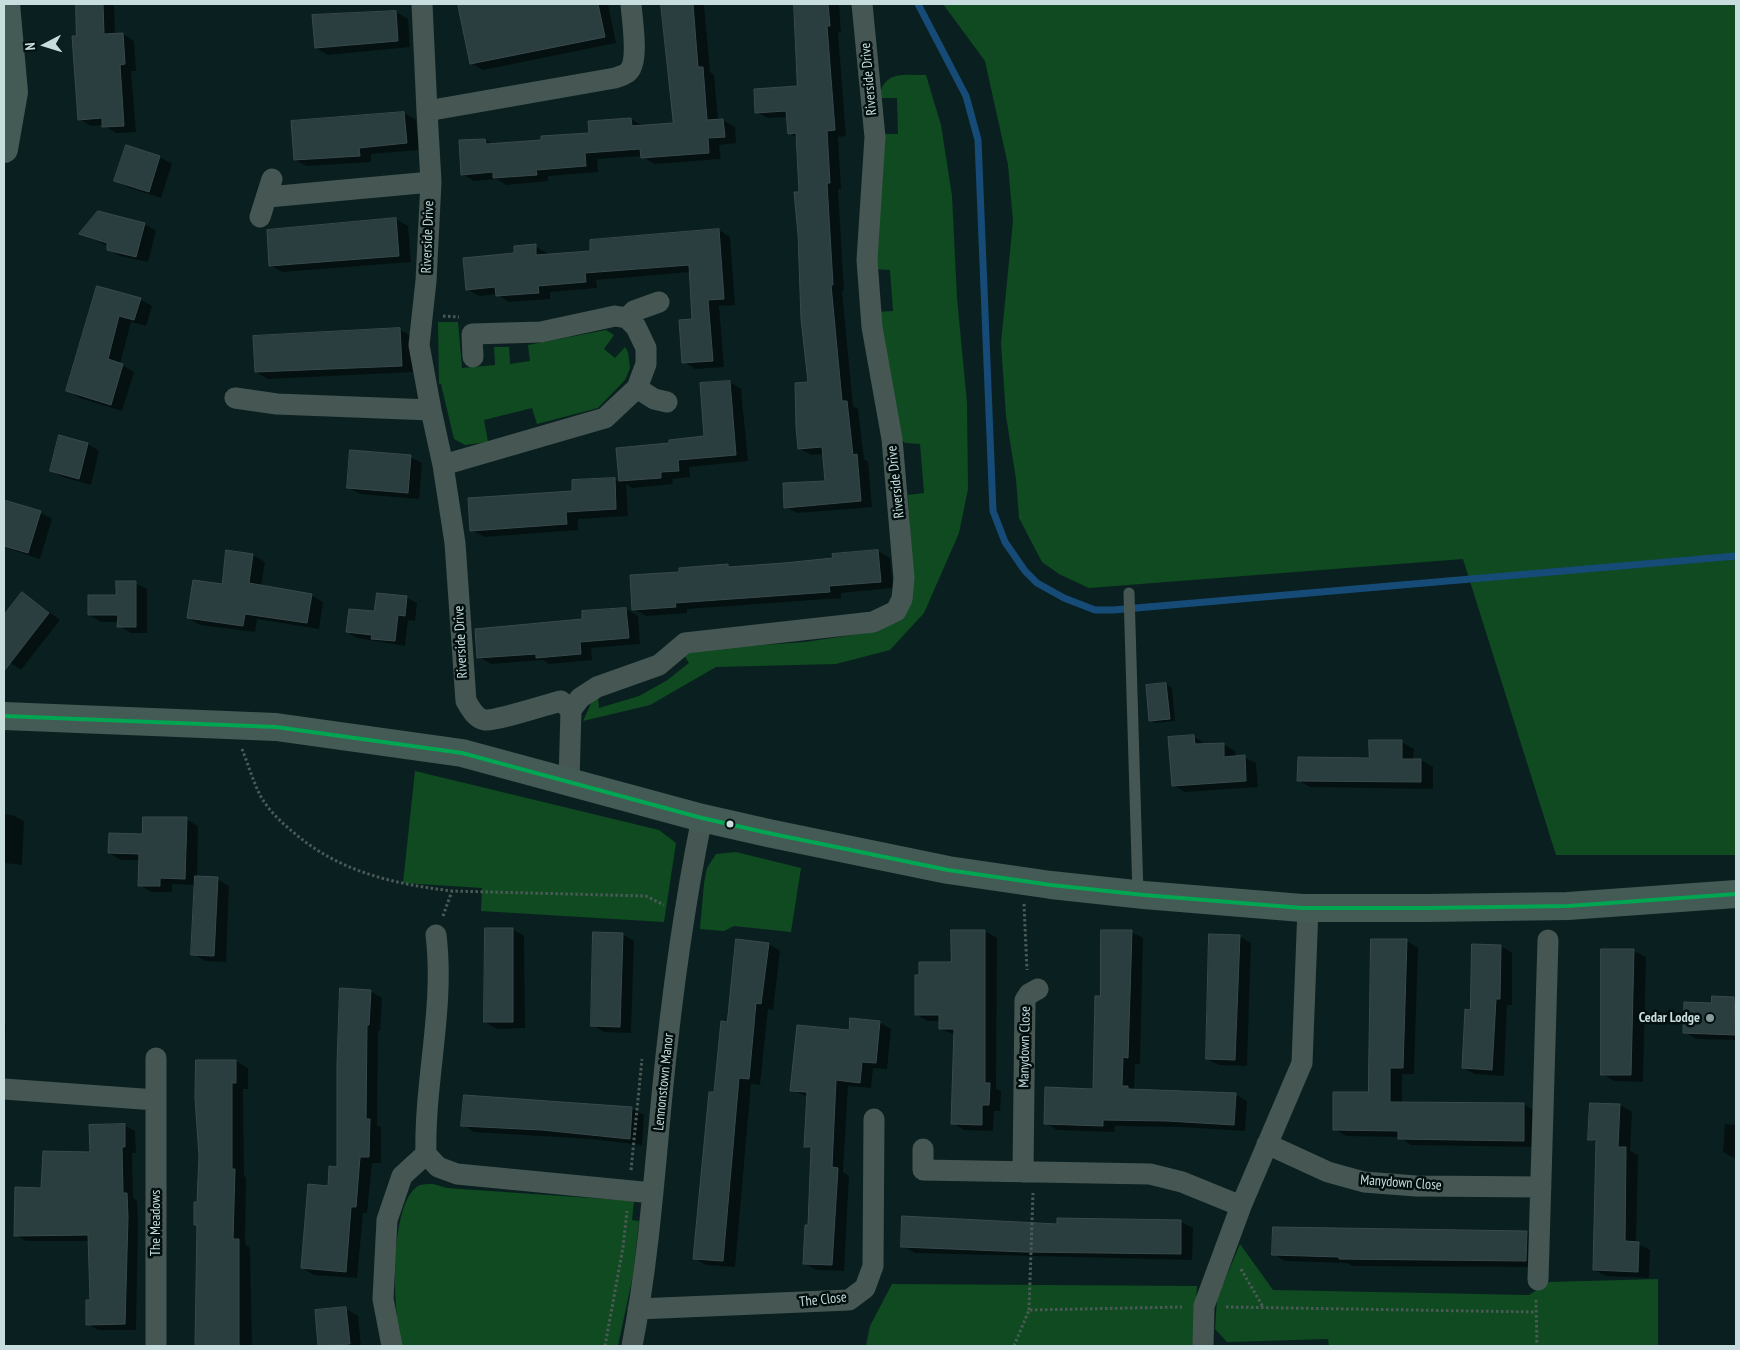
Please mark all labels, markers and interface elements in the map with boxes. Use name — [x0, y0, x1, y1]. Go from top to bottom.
north arrow — [20, 20, 70, 70]
text: N — [21, 42, 39, 51]
street label: Riverside Drive — [857, 42, 881, 116]
street label: Riverside Drive — [418, 200, 438, 274]
street label: Riverside Drive — [884, 445, 908, 519]
street label: Riverside Drive — [451, 605, 471, 679]
unlabelled marker — [725, 819, 735, 829]
street label: Manydown Close — [1016, 1006, 1034, 1088]
place label: Cedar Lodge — [1639, 1010, 1700, 1026]
marker: Cedar Lodge — [1704, 1012, 1716, 1024]
street label: Lennonstown Manor — [651, 1033, 677, 1131]
street label: Manydown Close — [1360, 1172, 1442, 1194]
street label: The Meadows — [148, 1190, 164, 1256]
street label: The Close — [799, 1289, 847, 1311]

